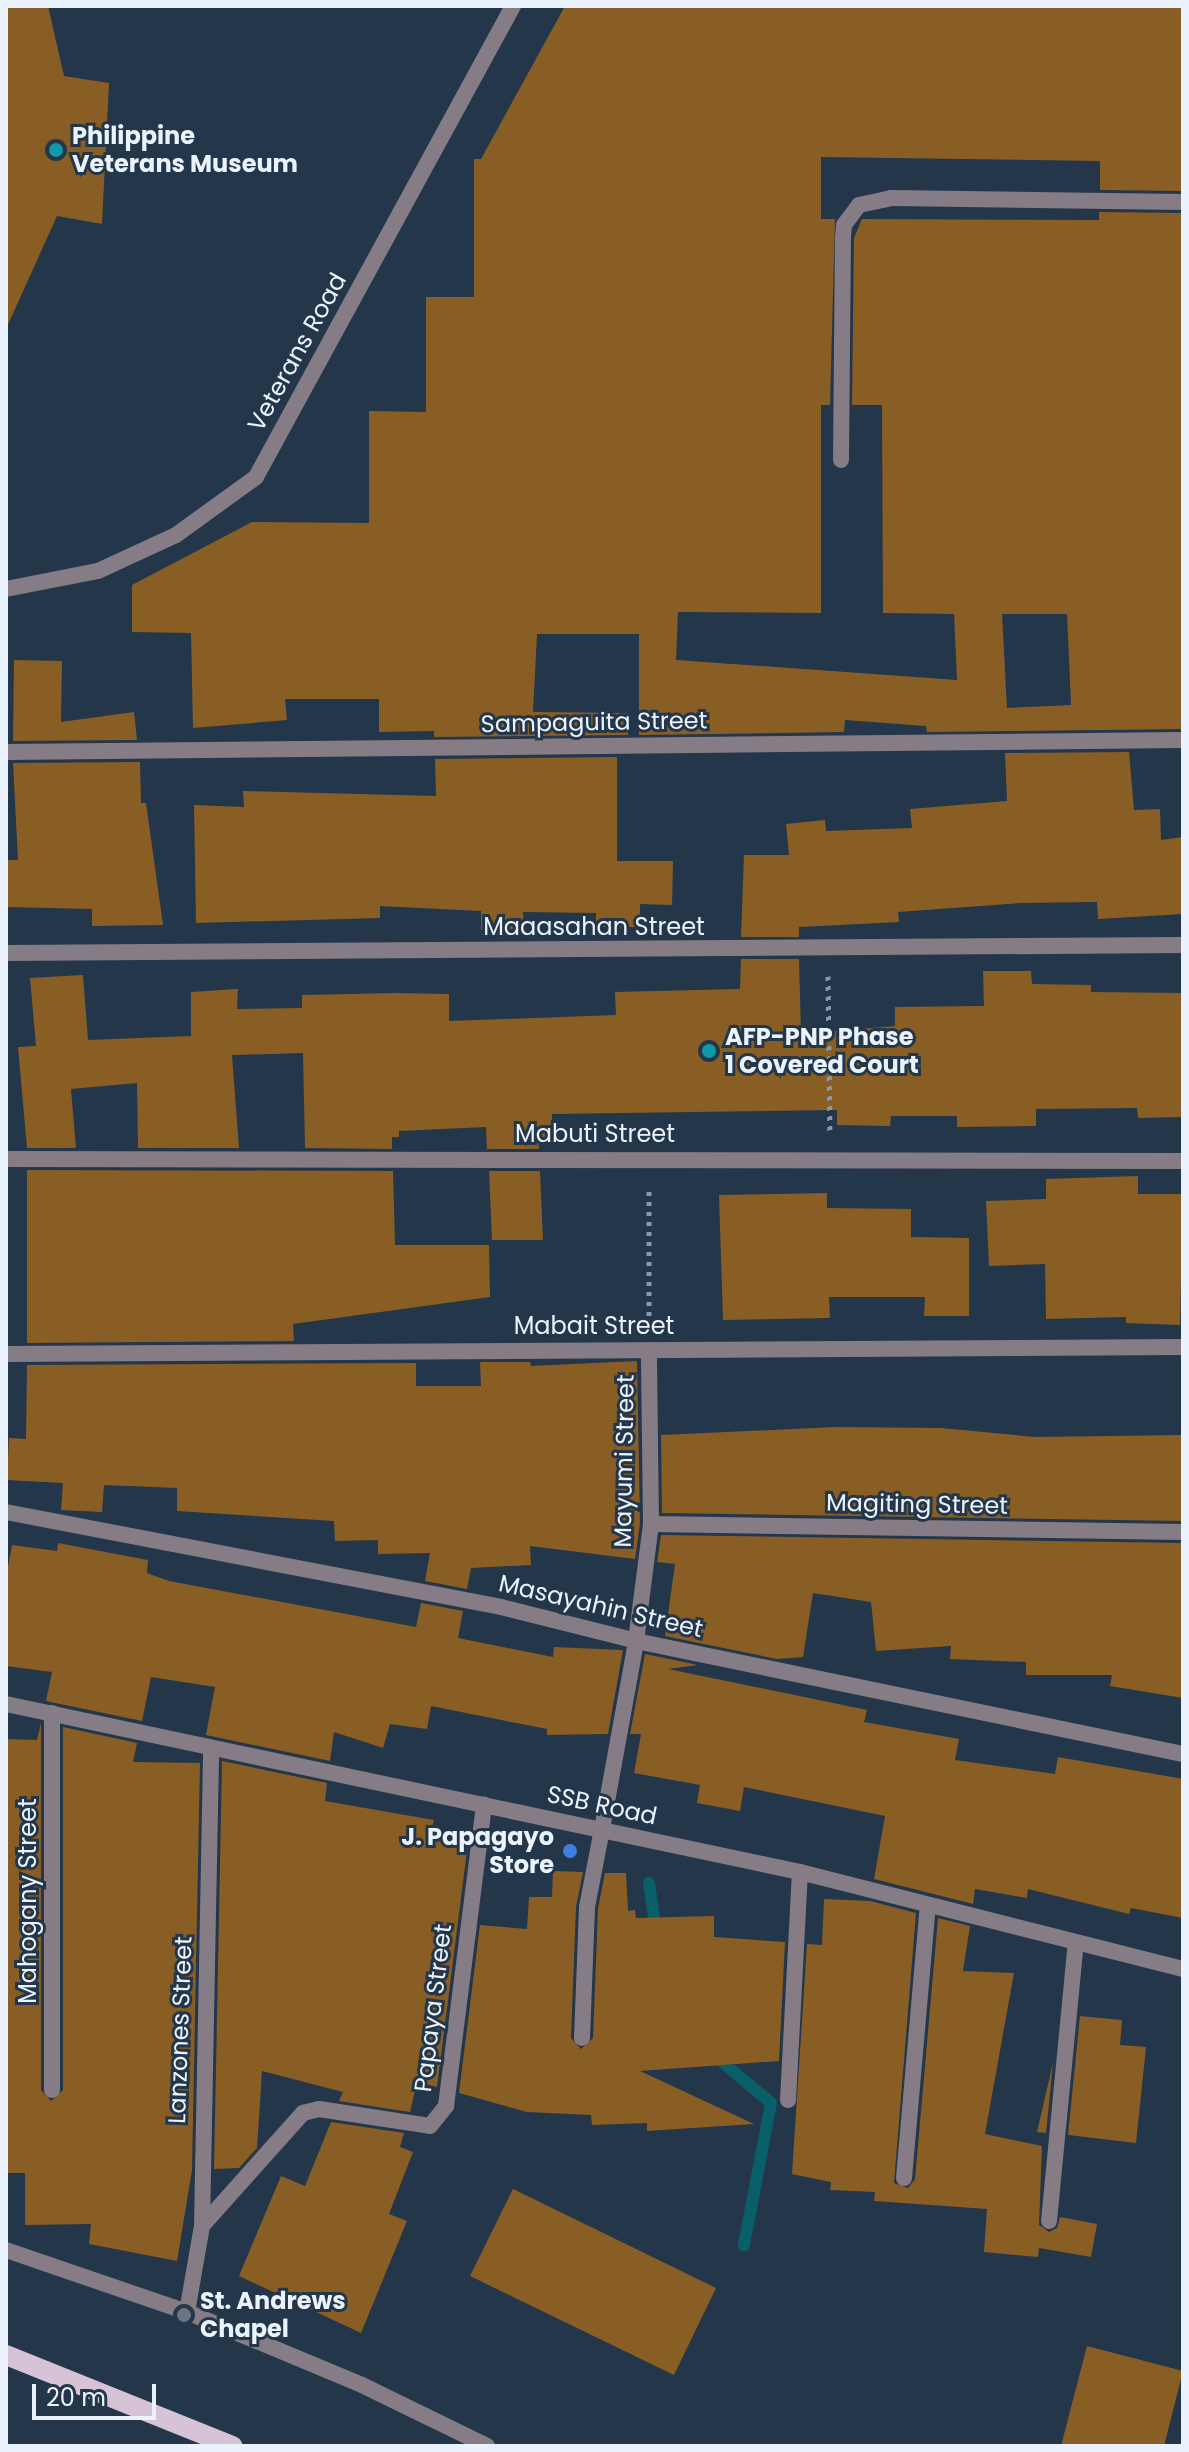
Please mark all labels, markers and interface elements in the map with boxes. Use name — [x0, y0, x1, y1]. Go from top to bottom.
place label: Philippine Veterans Museum — [72, 122, 298, 178]
marker: Philippine Veterans Museum — [47, 141, 65, 159]
street label: Veterans Road — [242, 268, 352, 436]
street label: Sampaguita Street — [480, 706, 708, 738]
street label: Maaasahan Street — [483, 913, 705, 941]
place label: AFP-PNP Phase 1 Covered Court — [725, 1023, 919, 1079]
marker: AFP-PNP Phase 1 Covered Court — [700, 1042, 718, 1060]
street label: Mabuti Street — [515, 1120, 675, 1148]
street label: Mabait Street — [514, 1312, 674, 1340]
street label: Mayumi Street — [608, 1374, 640, 1548]
street label: Magiting Street — [826, 1488, 1008, 1520]
street label: Masayahin Street — [496, 1568, 706, 1644]
street label: SSB Road — [544, 1779, 660, 1831]
street label: Mahogany Street — [14, 1798, 42, 2004]
place label: J. Papagayo Store — [401, 1823, 554, 1879]
marker: J. Papagayo Store — [561, 1842, 579, 1860]
street label: Papaya Street — [408, 1922, 458, 2094]
street label: Lanzones Street — [162, 1936, 198, 2124]
place label: St. Andrews Chapel — [200, 2287, 346, 2343]
marker: St. Andrews Chapel — [175, 2306, 193, 2324]
scale bar — [36, 2368, 160, 2418]
text: 20 m — [46, 2381, 106, 2414]

